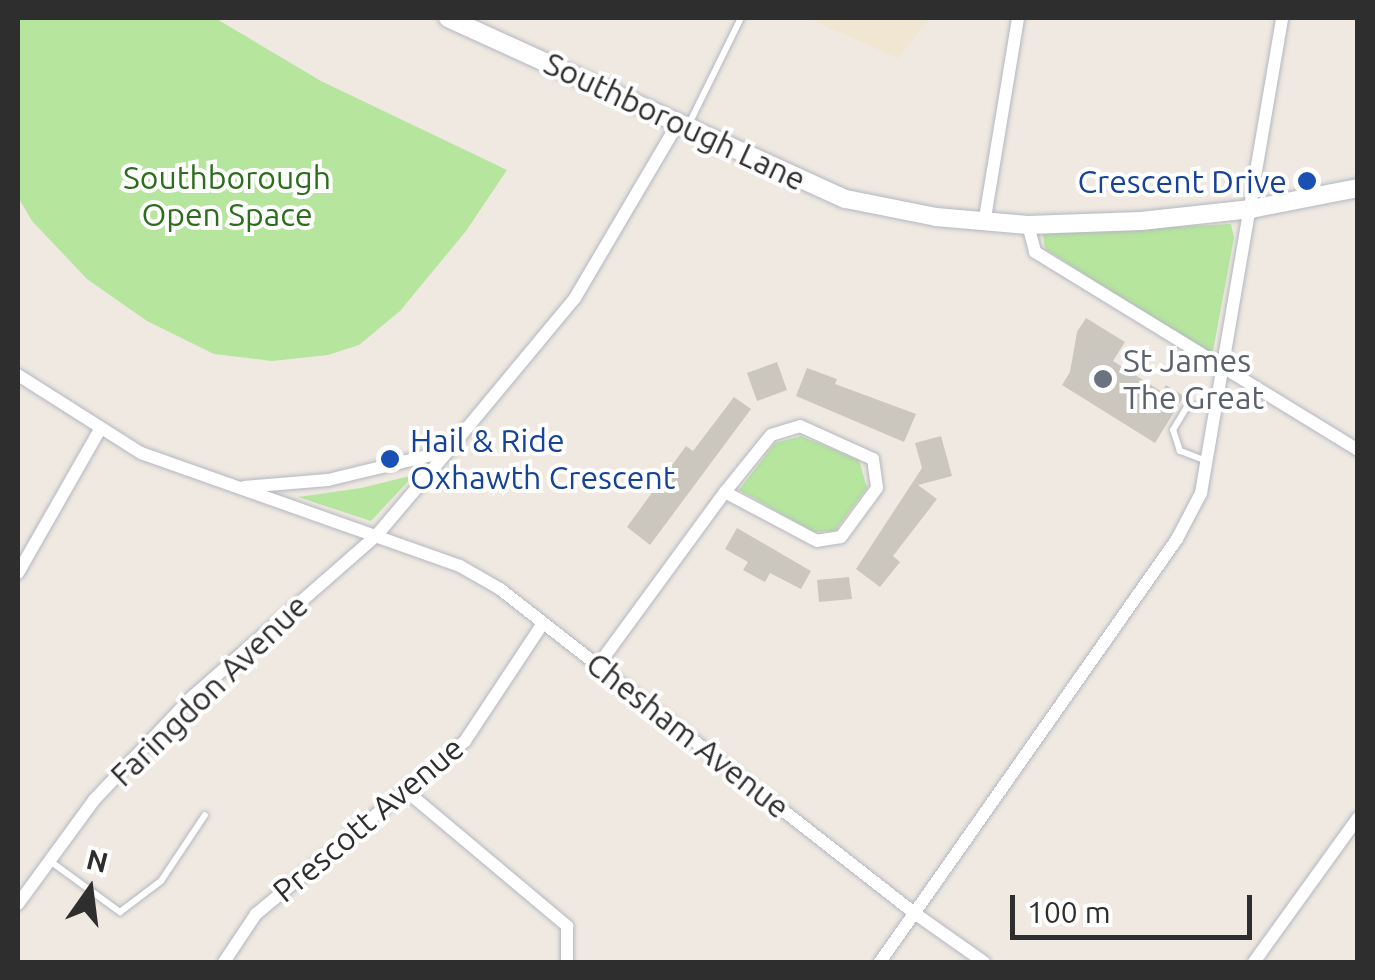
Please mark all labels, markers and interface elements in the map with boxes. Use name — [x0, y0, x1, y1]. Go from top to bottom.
street label: Southborough Lane — [538, 44, 812, 198]
park label: Southborough Open Space — [123, 159, 331, 234]
place label: Crescent Drive — [1077, 162, 1287, 200]
marker: Crescent Drive — [1296, 170, 1318, 192]
place label: St James The Great — [1123, 342, 1264, 417]
marker: St James The Great — [1092, 368, 1114, 390]
place label: Hail & Ride Oxhawth Crescent — [410, 422, 675, 497]
marker: Hail & Ride Oxhawth Crescent — [379, 448, 401, 470]
street label: Faringdon Avenue — [102, 586, 316, 794]
street label: Chesham Avenue — [579, 644, 797, 826]
street label: Prescott Avenue — [265, 728, 471, 910]
north arrow — [40, 840, 140, 940]
text: N — [83, 843, 111, 878]
scale bar — [1015, 875, 1258, 937]
text: 100 m — [1027, 895, 1111, 929]

